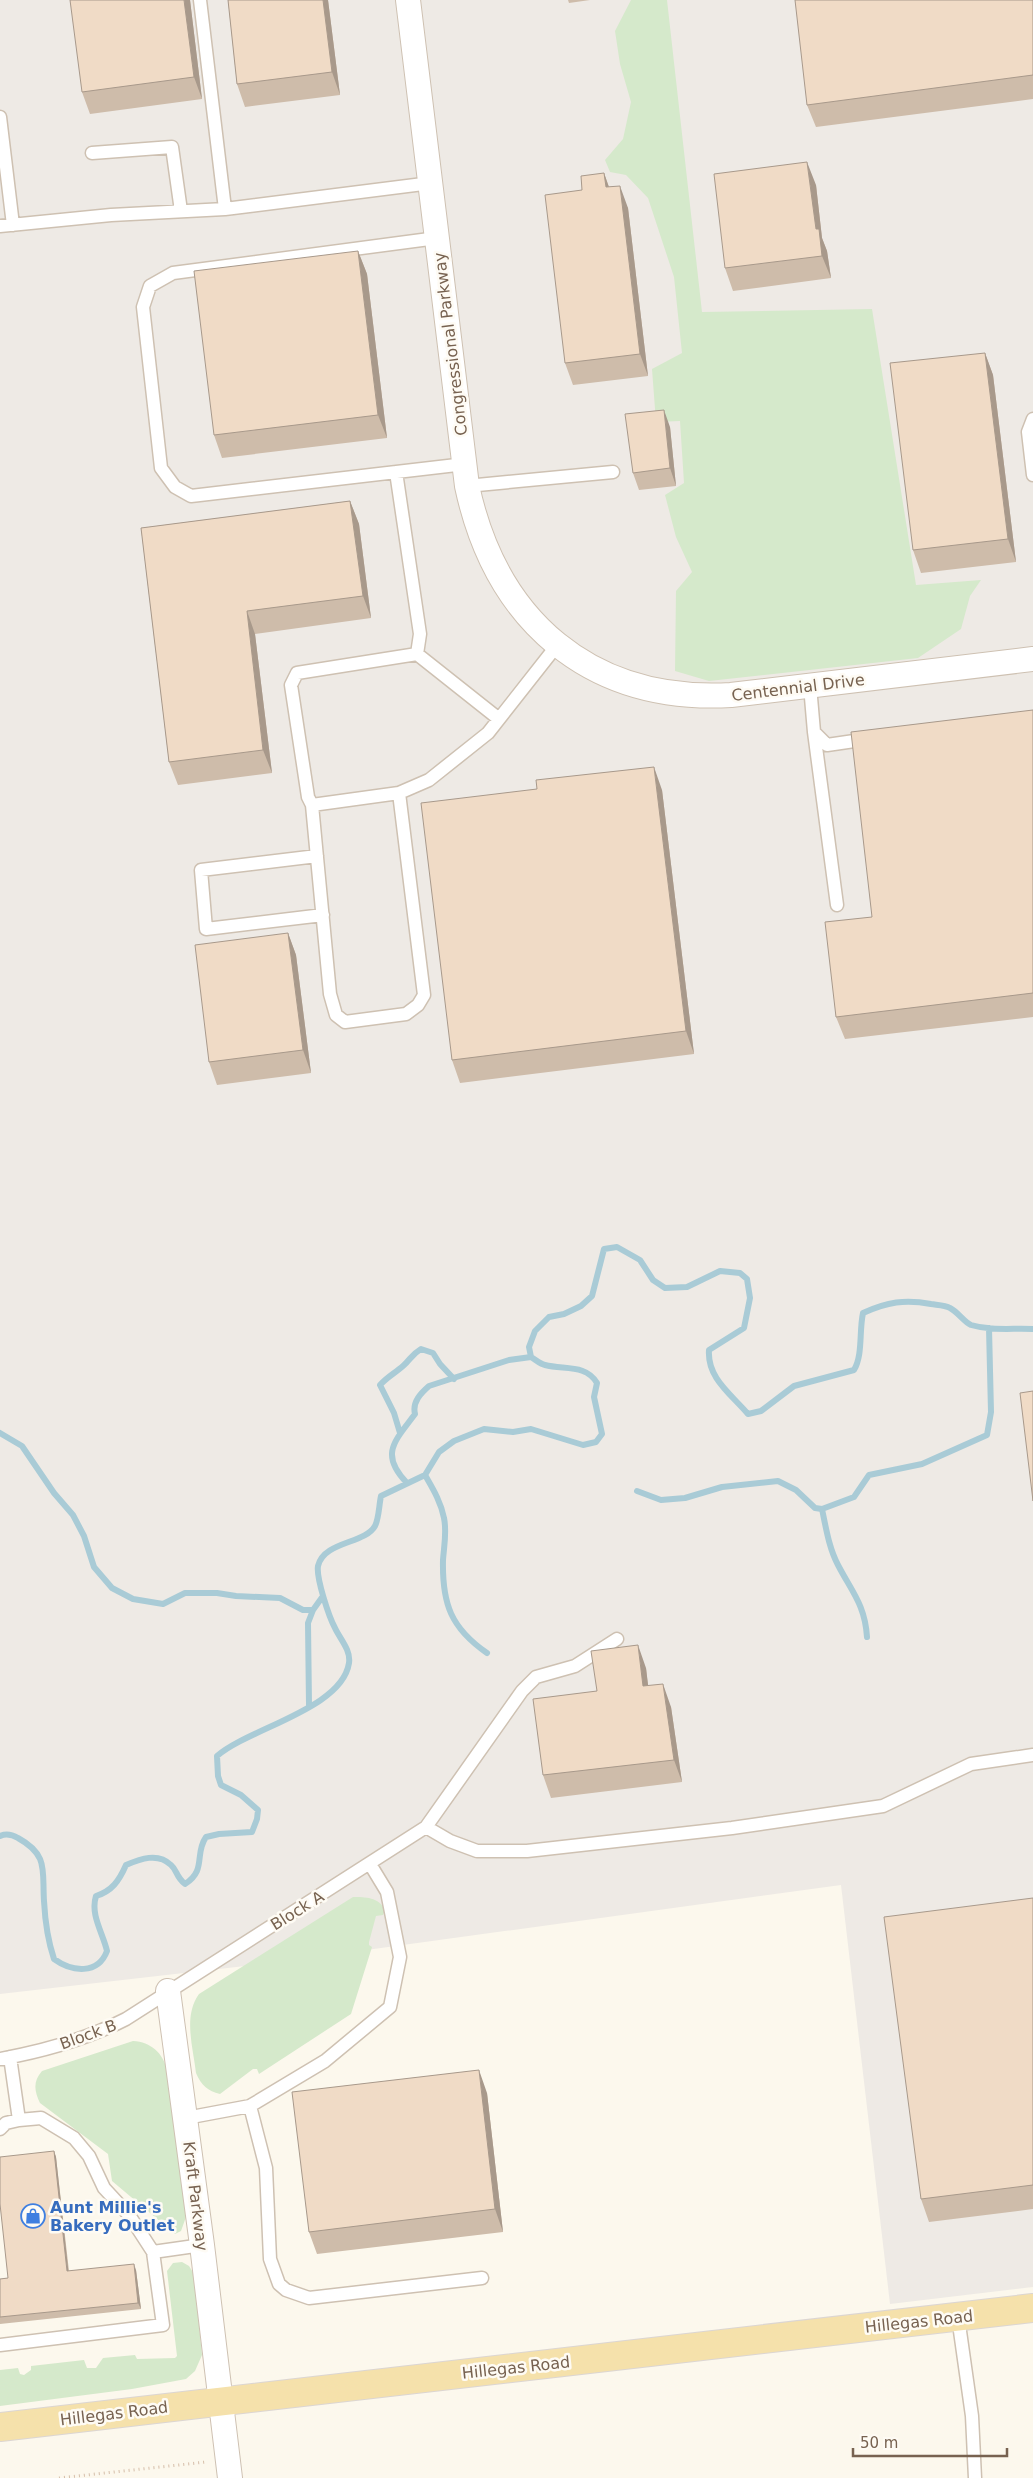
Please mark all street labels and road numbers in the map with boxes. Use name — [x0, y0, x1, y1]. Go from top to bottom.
street label: Congressional Parkway — [430, 251, 471, 437]
street label: Centennial Drive — [730, 670, 866, 705]
street label: Block A — [267, 1887, 327, 1934]
street label: Block B — [57, 2015, 119, 2054]
street label: Kraft Parkway — [179, 2140, 212, 2252]
street label: Hillegas Road — [864, 2306, 974, 2337]
street label: Hillegas Road — [461, 2352, 571, 2383]
street label: Hillegas Road — [59, 2397, 169, 2430]

